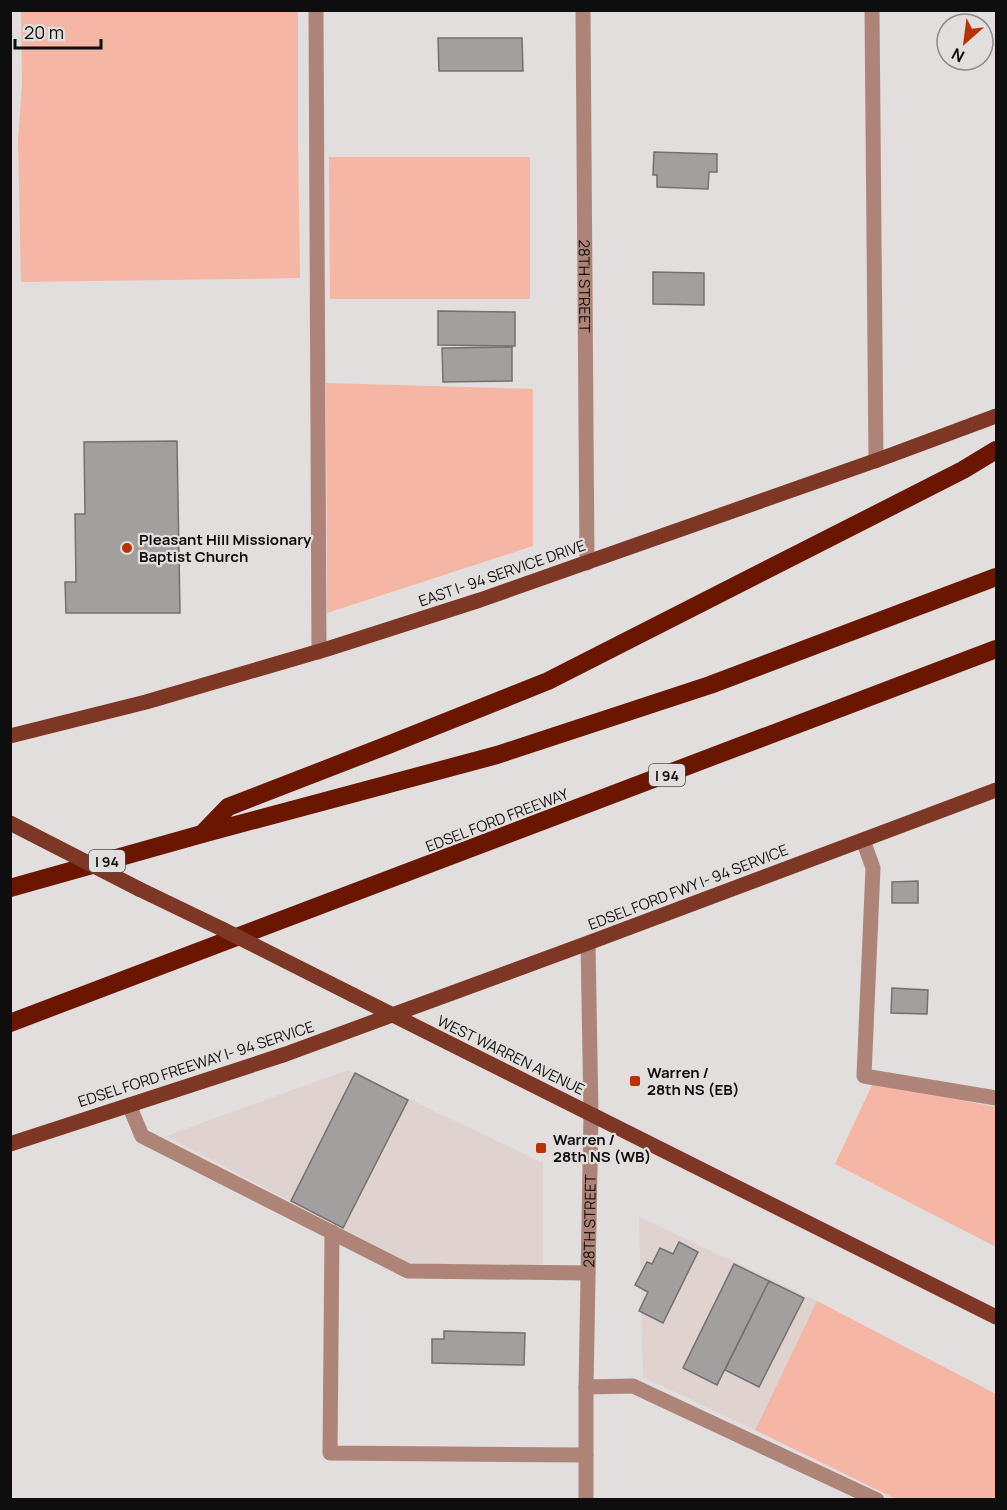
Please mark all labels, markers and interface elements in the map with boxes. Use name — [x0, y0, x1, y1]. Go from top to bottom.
scale bar — [15, 12, 100, 50]
north arrow — [935, 12, 995, 72]
text: 20 m — [24, 20, 64, 44]
text: N — [948, 43, 968, 68]
street label: 28TH STREET — [574, 239, 596, 333]
place label: Pleasant Hill Missionary Baptist Church — [139, 529, 312, 567]
street label: EAST I- 94 SERVICE DRIVE — [416, 535, 588, 611]
marker: Pleasant Hill Missionary Baptist Church — [120, 541, 134, 555]
road number: I 94 — [649, 764, 685, 786]
street label: EDSEL FORD FREEWAY — [423, 783, 572, 857]
street label: EDSEL FORD FWY I- 94 SERVICE — [585, 839, 791, 935]
road number: I 94 — [89, 850, 125, 872]
street label: WEST WARREN AVENUE — [434, 1010, 588, 1100]
street label: EDSEL FORD FREEWAY I- 94 SERVICE — [75, 1016, 317, 1112]
place label: Warren / 28th NS (EB) — [647, 1062, 739, 1100]
marker: Warren / 28th NS (EB) — [628, 1074, 642, 1088]
place label: Warren / 28th NS (WB) — [553, 1129, 651, 1167]
marker: Warren / 28th NS (WB) — [534, 1141, 548, 1155]
street label: 28TH STREET — [578, 1174, 600, 1268]

